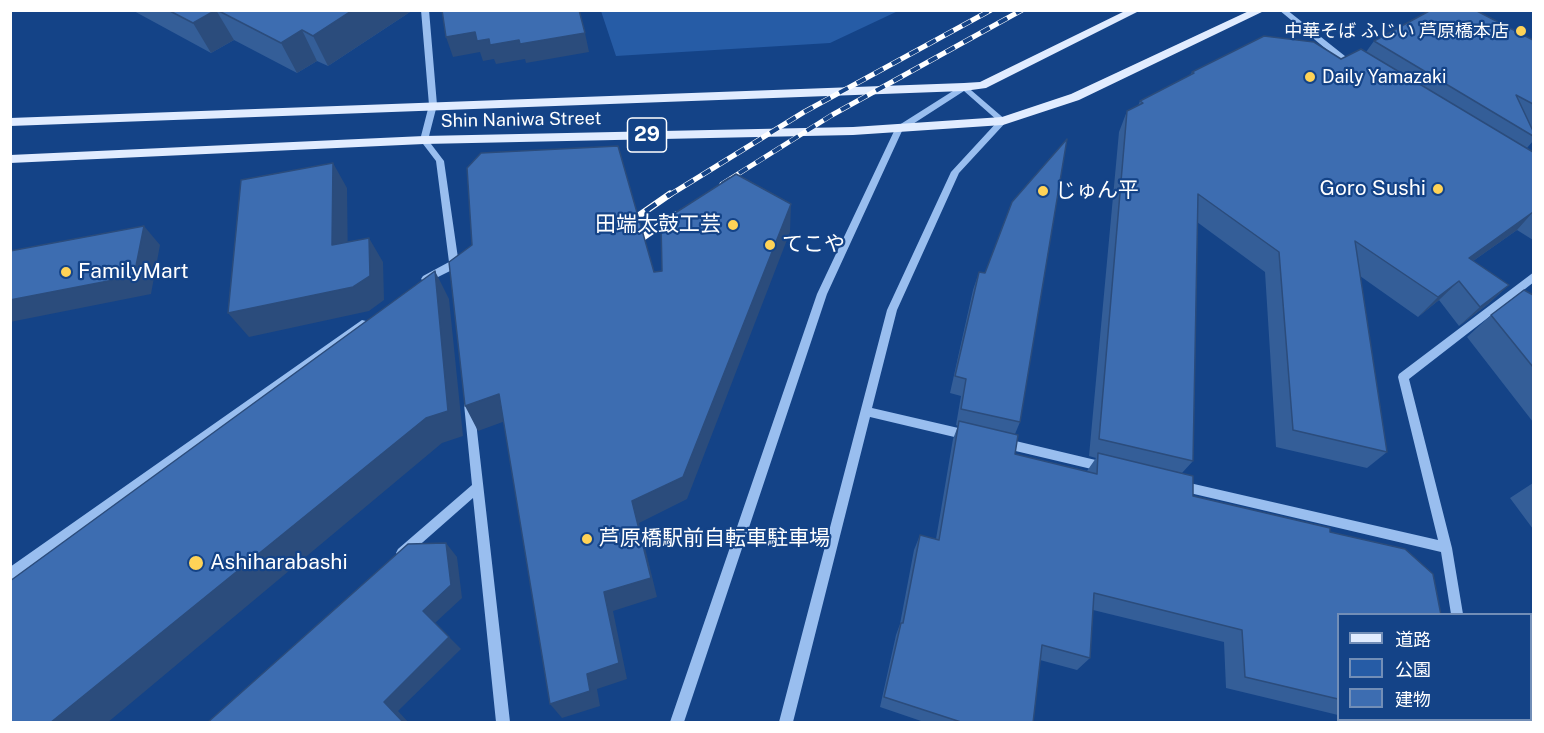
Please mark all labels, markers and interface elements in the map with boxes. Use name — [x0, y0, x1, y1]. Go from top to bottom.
place label: 中華そば ふじい 芦原橋本店 — [1284, 20, 1509, 42]
marker: 中華そば ふじい 芦原橋本店 — [1514, 24, 1528, 38]
place label: Daily Yamazaki — [1322, 66, 1447, 88]
marker: Daily Yamazaki — [1303, 70, 1317, 84]
street label: Shin Naniwa Street — [440, 108, 602, 132]
road number: 29 — [628, 118, 666, 152]
place label: Goro Sushi — [1320, 176, 1426, 202]
place label: じゅん平 — [1055, 178, 1139, 204]
marker: Goro Sushi — [1431, 182, 1445, 196]
marker: じゅん平 — [1036, 184, 1050, 198]
place label: 田端太鼓工芸 — [595, 212, 721, 238]
marker: 田端太鼓工芸 — [726, 218, 740, 232]
place label: てこや — [782, 232, 845, 258]
marker: てこや — [763, 238, 777, 252]
place label: FamilyMart — [78, 259, 189, 285]
marker: FamilyMart — [59, 265, 73, 279]
place label: 芦原橋駅前自転車駐車場 — [599, 526, 830, 552]
marker: 芦原橋駅前自転車駐車場 — [580, 532, 594, 546]
place label: Ashiharabashi — [210, 550, 348, 576]
marker: Ashiharabashi — [187, 554, 205, 572]
legend — [1337, 613, 1532, 721]
text: 道路 — [1395, 629, 1431, 650]
text: 公園 — [1395, 659, 1431, 680]
text: 建物 — [1395, 689, 1431, 710]

